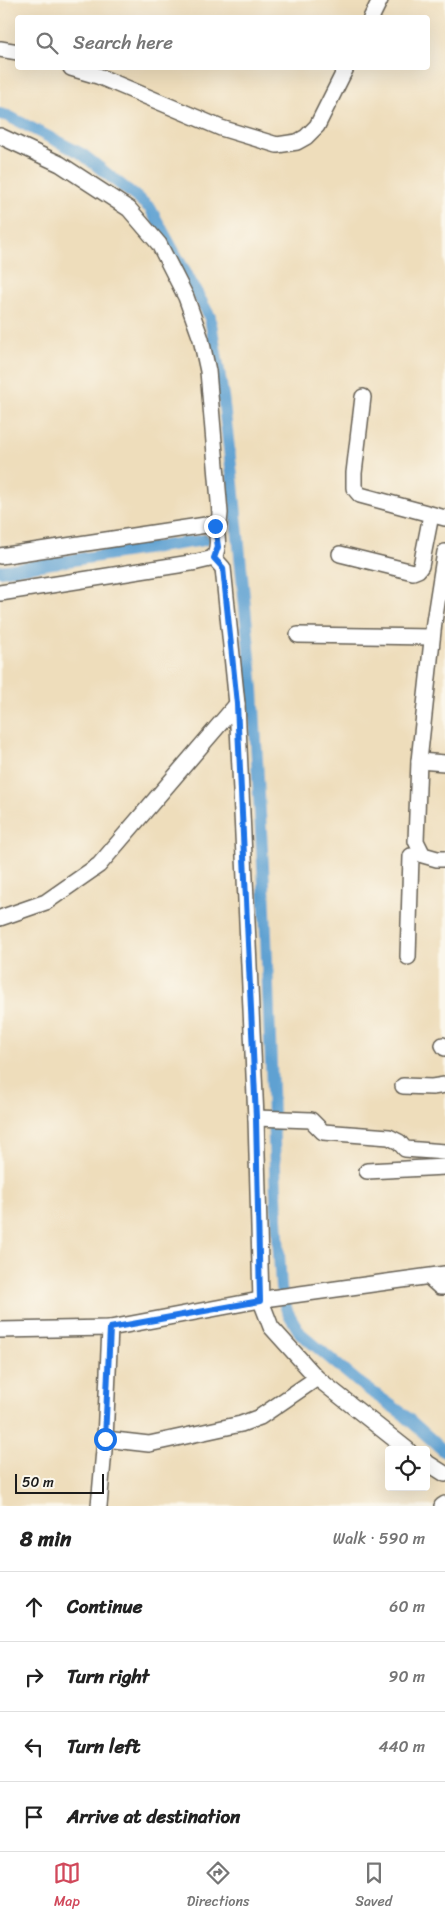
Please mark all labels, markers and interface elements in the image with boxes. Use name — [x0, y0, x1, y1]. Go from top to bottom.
search box — [15, 15, 430, 70]
text: Search here — [73, 26, 173, 59]
icon: search — [33, 29, 61, 57]
route end — [204, 515, 227, 538]
route start — [94, 1428, 117, 1451]
map controls — [385, 1446, 430, 1491]
button: locate — [385, 1446, 430, 1491]
text: 50 m — [22, 1470, 54, 1495]
scale bar — [15, 1471, 104, 1494]
text: 8 min — [20, 1520, 71, 1558]
text: Walk · 590 m — [333, 1524, 425, 1553]
text: Continue — [67, 1590, 143, 1623]
text: 60 m — [389, 1592, 425, 1621]
icon: ahead — [20, 1593, 48, 1621]
text: Turn right — [67, 1660, 149, 1693]
text: 90 m — [389, 1662, 425, 1691]
icon: right — [20, 1663, 48, 1691]
text: Turn left — [67, 1730, 140, 1763]
text: 440 m — [378, 1732, 425, 1761]
icon: left — [20, 1733, 48, 1761]
text: Arrive at destination — [67, 1800, 240, 1833]
icon: arrive — [20, 1803, 48, 1831]
tab: Map — [53, 1859, 81, 1914]
tab: Directions — [187, 1859, 249, 1914]
tab: Saved — [355, 1859, 392, 1914]

